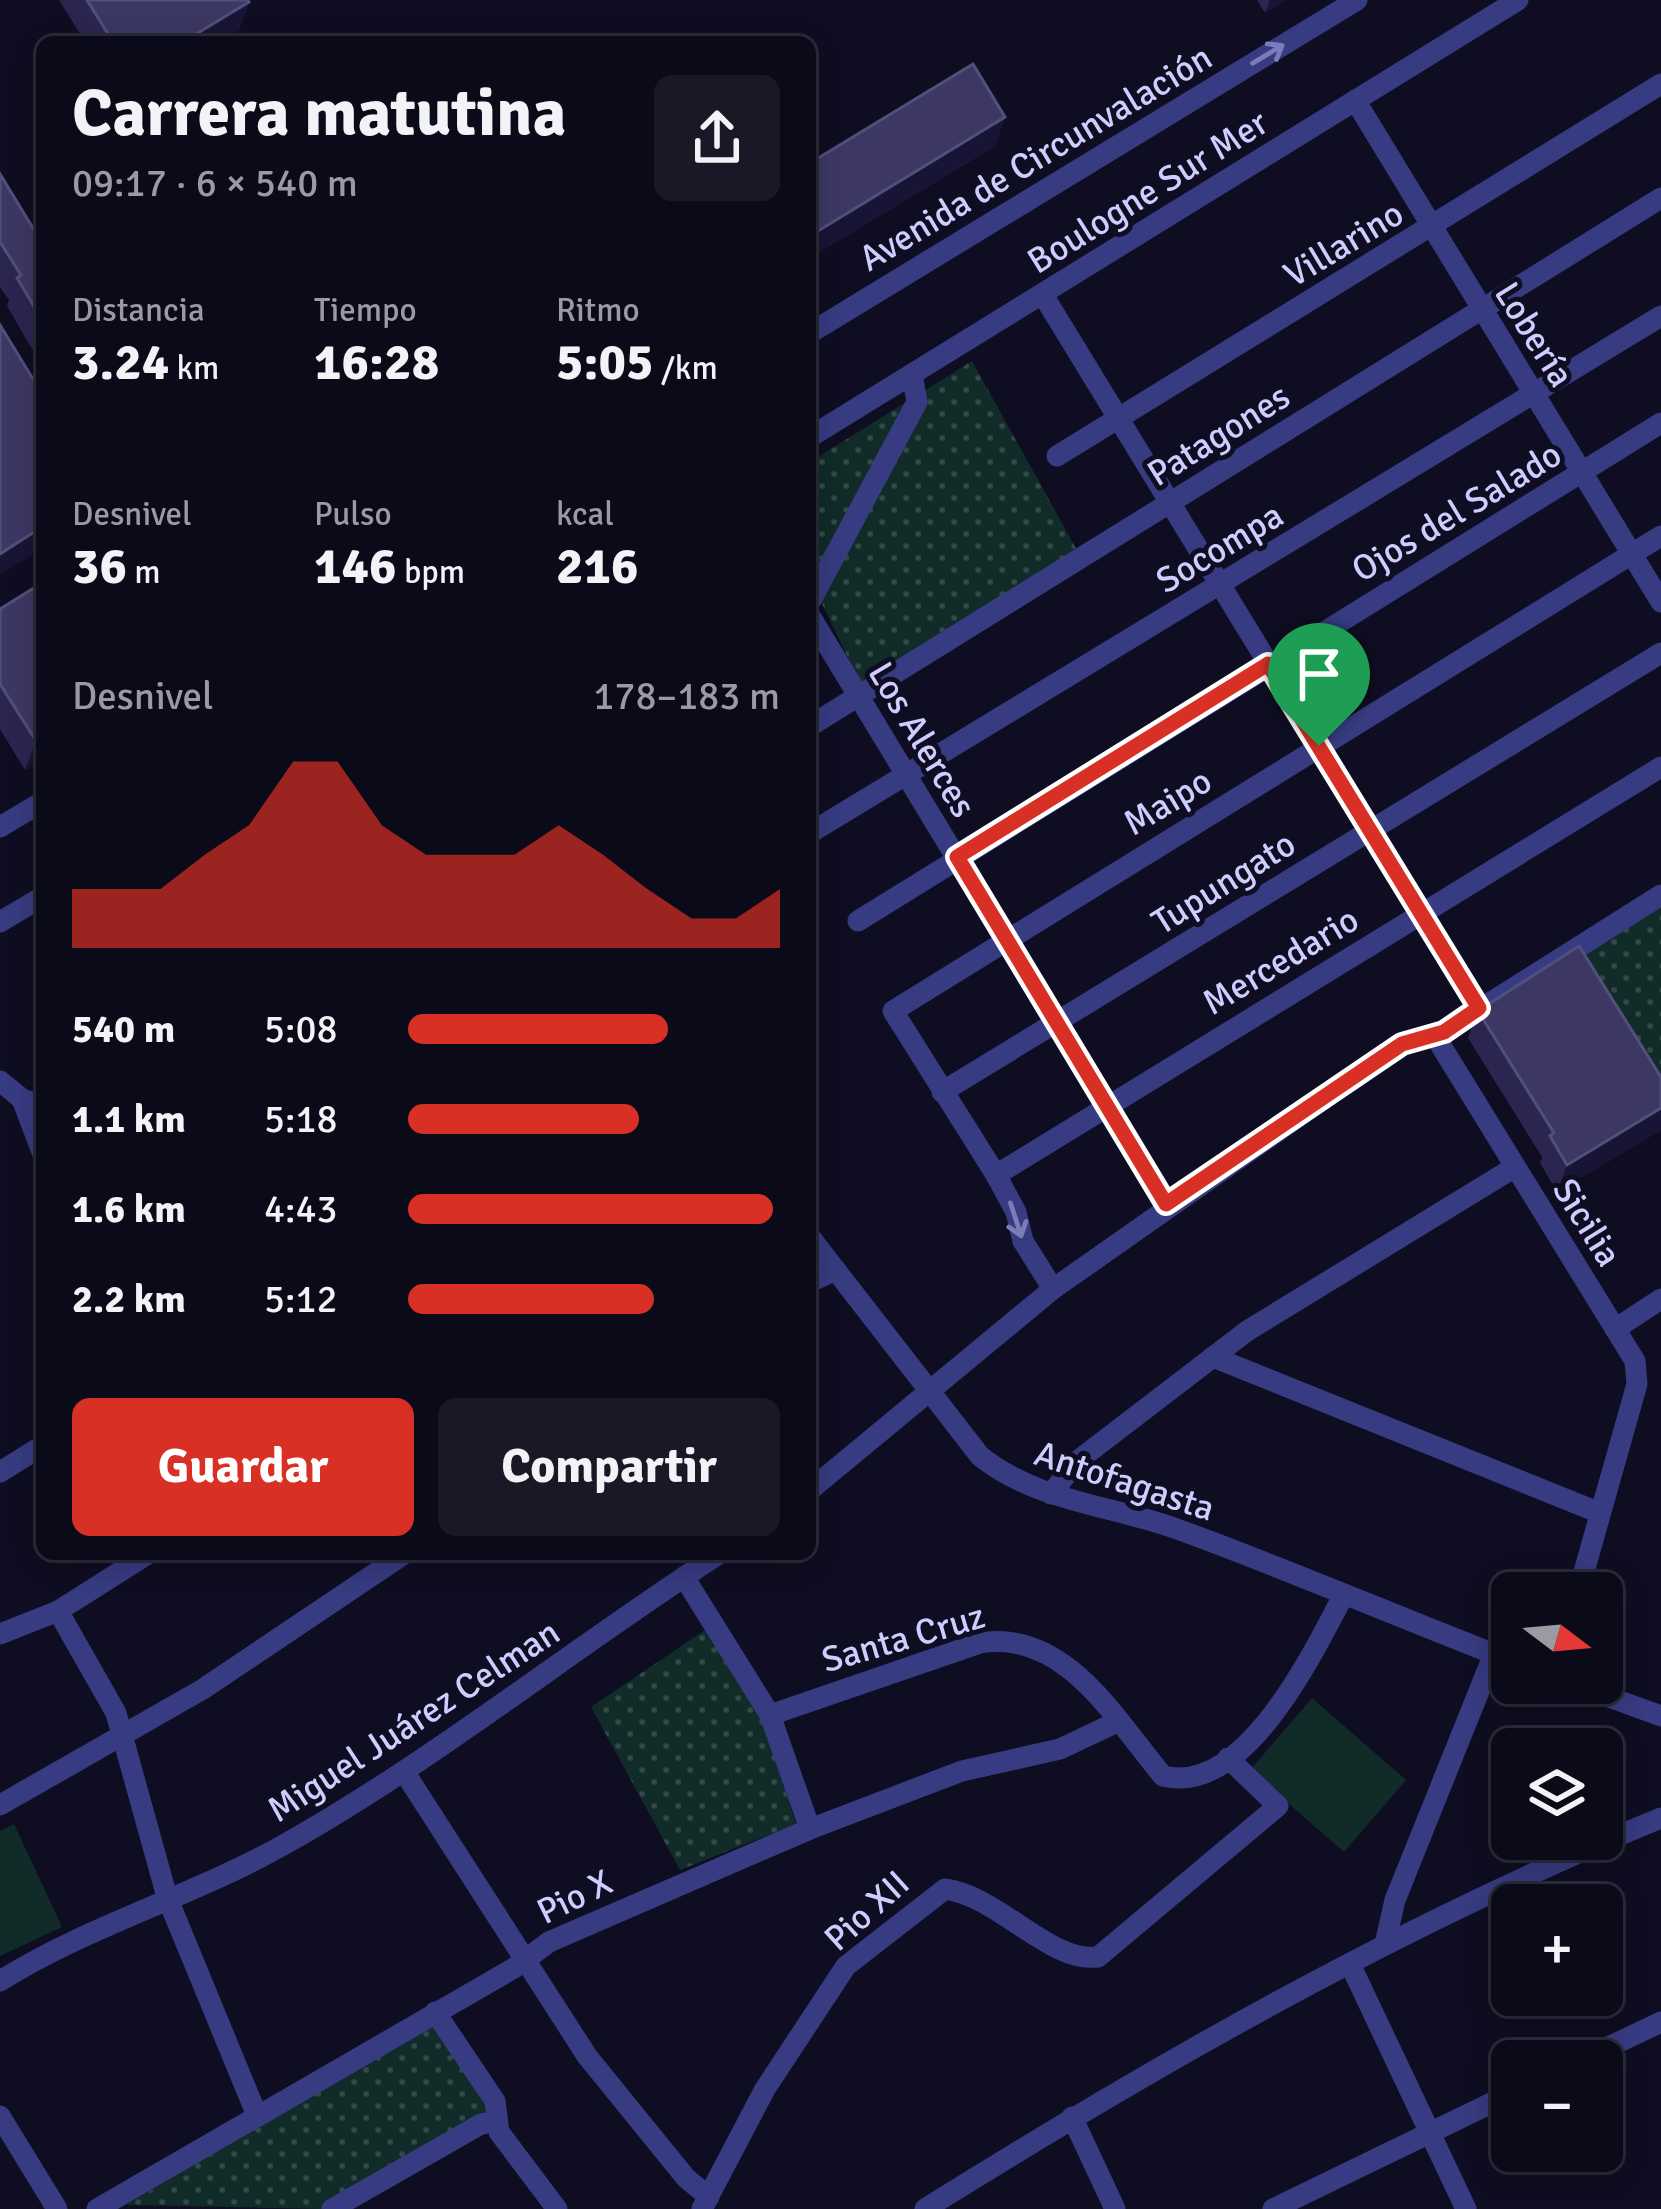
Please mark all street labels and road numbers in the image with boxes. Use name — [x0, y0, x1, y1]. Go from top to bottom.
street label: Avenida de Circunvalación — [851, 35, 1220, 282]
street label: Boulogne Sur Mer — [1019, 100, 1277, 284]
street label: Villarino — [1276, 191, 1412, 297]
street label: Lobería — [1484, 274, 1583, 396]
street label: Patagones — [1139, 374, 1298, 497]
street label: Ojos del Salado — [1344, 432, 1570, 592]
street label: Socompa — [1148, 493, 1291, 604]
street label: Los Alerces — [858, 654, 986, 826]
street label: Maipo — [1115, 759, 1220, 846]
street label: Tupungato — [1144, 822, 1304, 945]
street label: Mercedario — [1195, 897, 1367, 1025]
street label: Sicilia — [1542, 1170, 1631, 1275]
street label: Antofagasta — [1029, 1431, 1220, 1532]
street label: Santa Cruz — [817, 1594, 990, 1683]
street label: Miguel Juárez Celman — [259, 1610, 568, 1833]
street label: Pio X — [530, 1860, 620, 1935]
street label: Pio XII — [815, 1861, 919, 1961]

